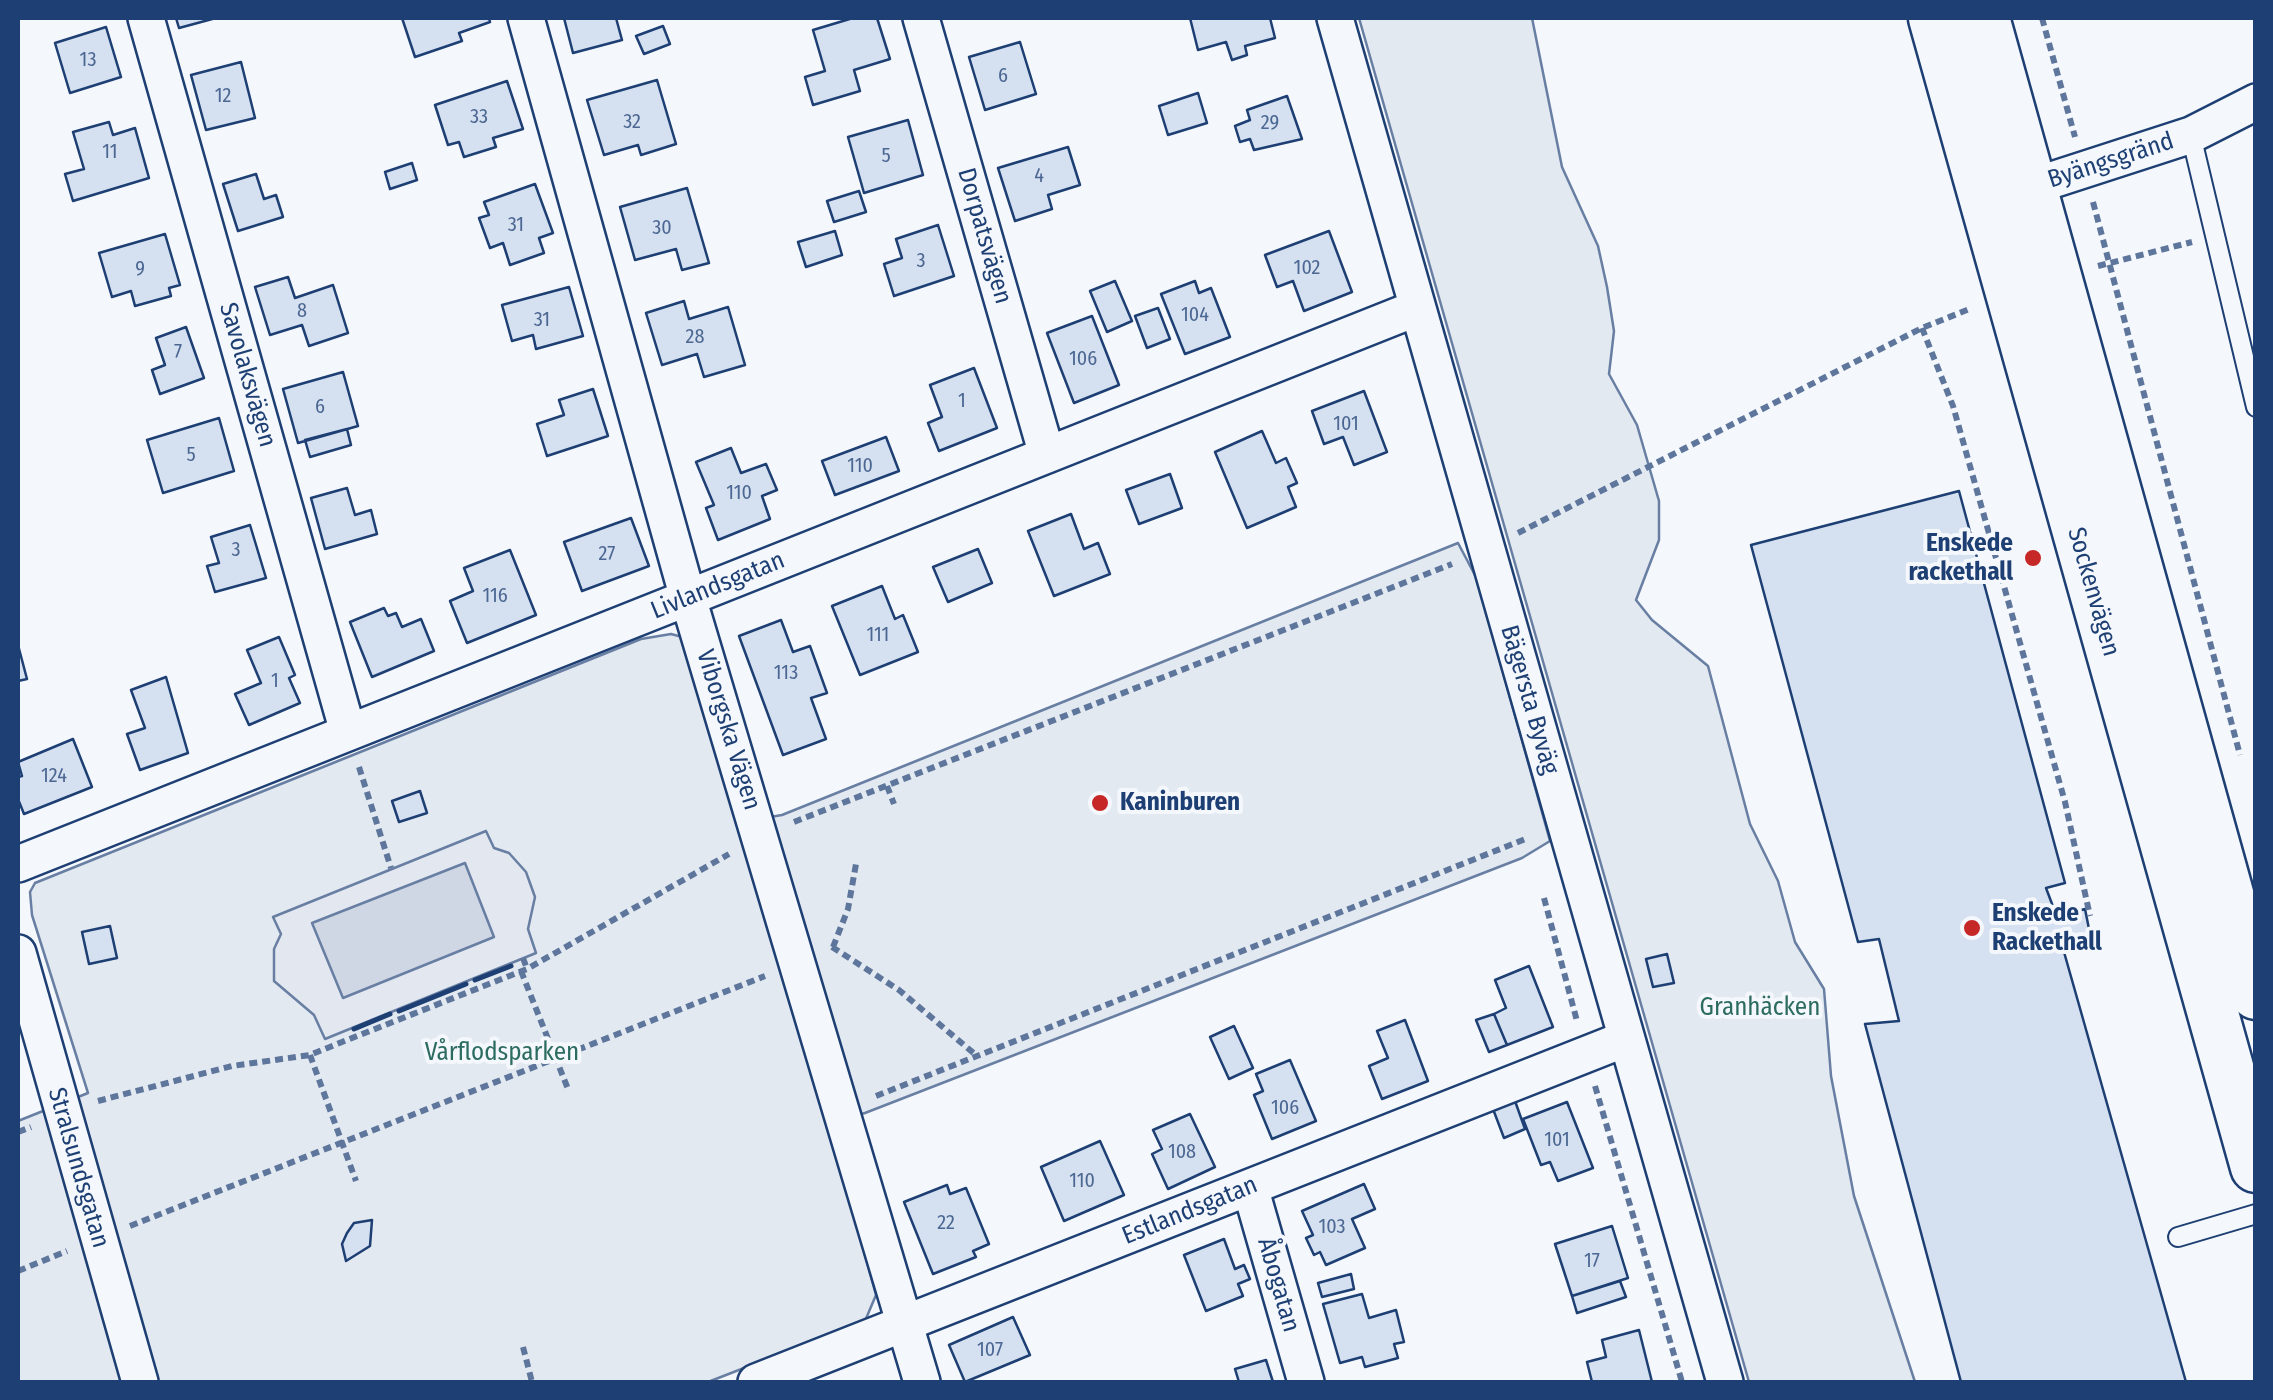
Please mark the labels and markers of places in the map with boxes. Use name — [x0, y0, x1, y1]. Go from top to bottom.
place label: Enskede rackethall — [1908, 529, 2013, 588]
marker: Enskede rackethall — [2022, 547, 2044, 569]
place label: Kaninburen — [1120, 788, 1240, 818]
marker: Kaninburen — [1089, 792, 1111, 814]
place label: Enskede Rackethall — [1992, 899, 2102, 958]
marker: Enskede Rackethall — [1961, 917, 1983, 939]

